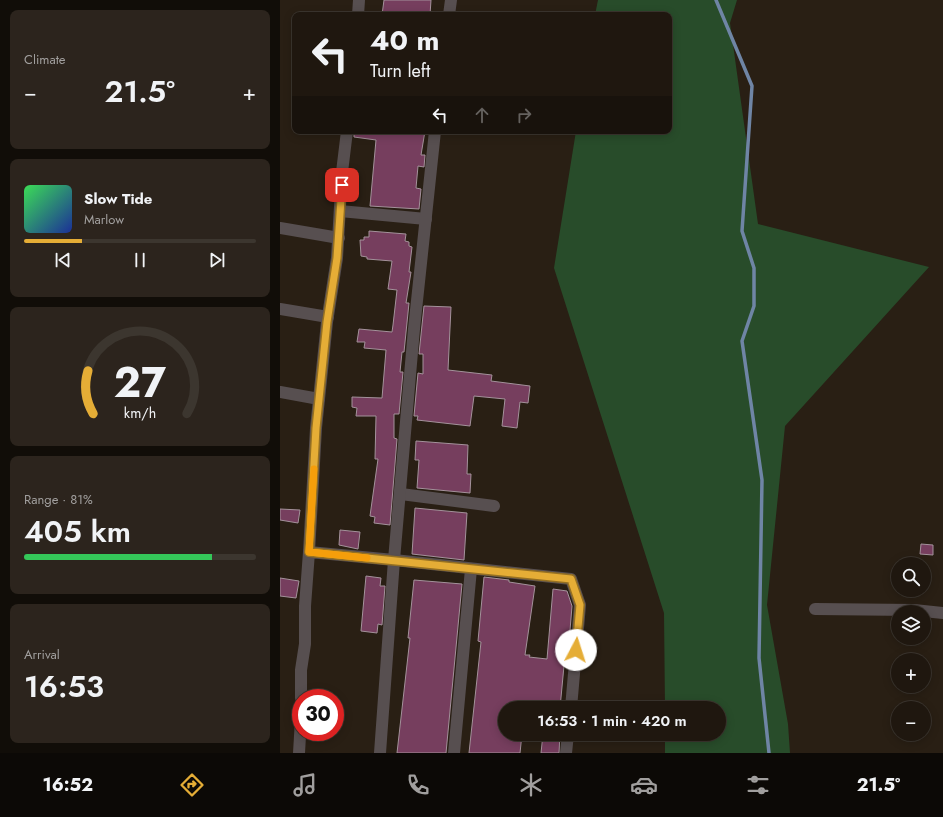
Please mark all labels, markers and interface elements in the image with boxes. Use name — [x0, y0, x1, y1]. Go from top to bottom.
text: 40 m — [370, 20, 439, 61]
icon: left — [304, 28, 356, 80]
text: Climate — [24, 50, 65, 69]
text: Turn left — [370, 58, 430, 84]
text: 21.5° — [105, 70, 175, 113]
text: − — [24, 76, 37, 108]
text: + — [242, 76, 256, 108]
icon: left — [429, 104, 451, 126]
icon: ahead — [471, 104, 493, 126]
icon: right — [513, 104, 535, 126]
pin — [325, 168, 359, 202]
icon: arrive — [331, 174, 353, 196]
text: Slow Tide — [84, 188, 152, 210]
text: Marlow — [84, 210, 124, 229]
icon: previous — [52, 249, 74, 271]
icon: pause — [129, 249, 151, 271]
icon: next — [206, 249, 228, 271]
text: 27 — [114, 352, 166, 413]
text: km/h — [124, 403, 156, 423]
text: Range · 81% — [24, 490, 93, 509]
text: 405 km — [24, 510, 131, 553]
map controls — [891, 557, 931, 741]
button: search — [891, 557, 931, 597]
button: layers — [891, 605, 931, 645]
position arrow — [555, 629, 597, 671]
text: Arrival — [24, 645, 60, 664]
button: + — [891, 653, 931, 693]
text: 16:53 — [24, 665, 104, 708]
speed limit sign: 30 — [292, 689, 344, 741]
button: − — [891, 701, 931, 741]
text: 16:53 · 1 min · 420 m — [537, 710, 687, 732]
icon: directions — [178, 771, 206, 799]
icon: music — [291, 771, 319, 799]
icon: phone — [404, 771, 432, 799]
icon: climate — [517, 771, 545, 799]
icon: car — [630, 771, 658, 799]
icon: filters — [744, 771, 772, 799]
text: 16:52 — [43, 772, 93, 798]
text: 21.5° — [857, 772, 900, 798]

